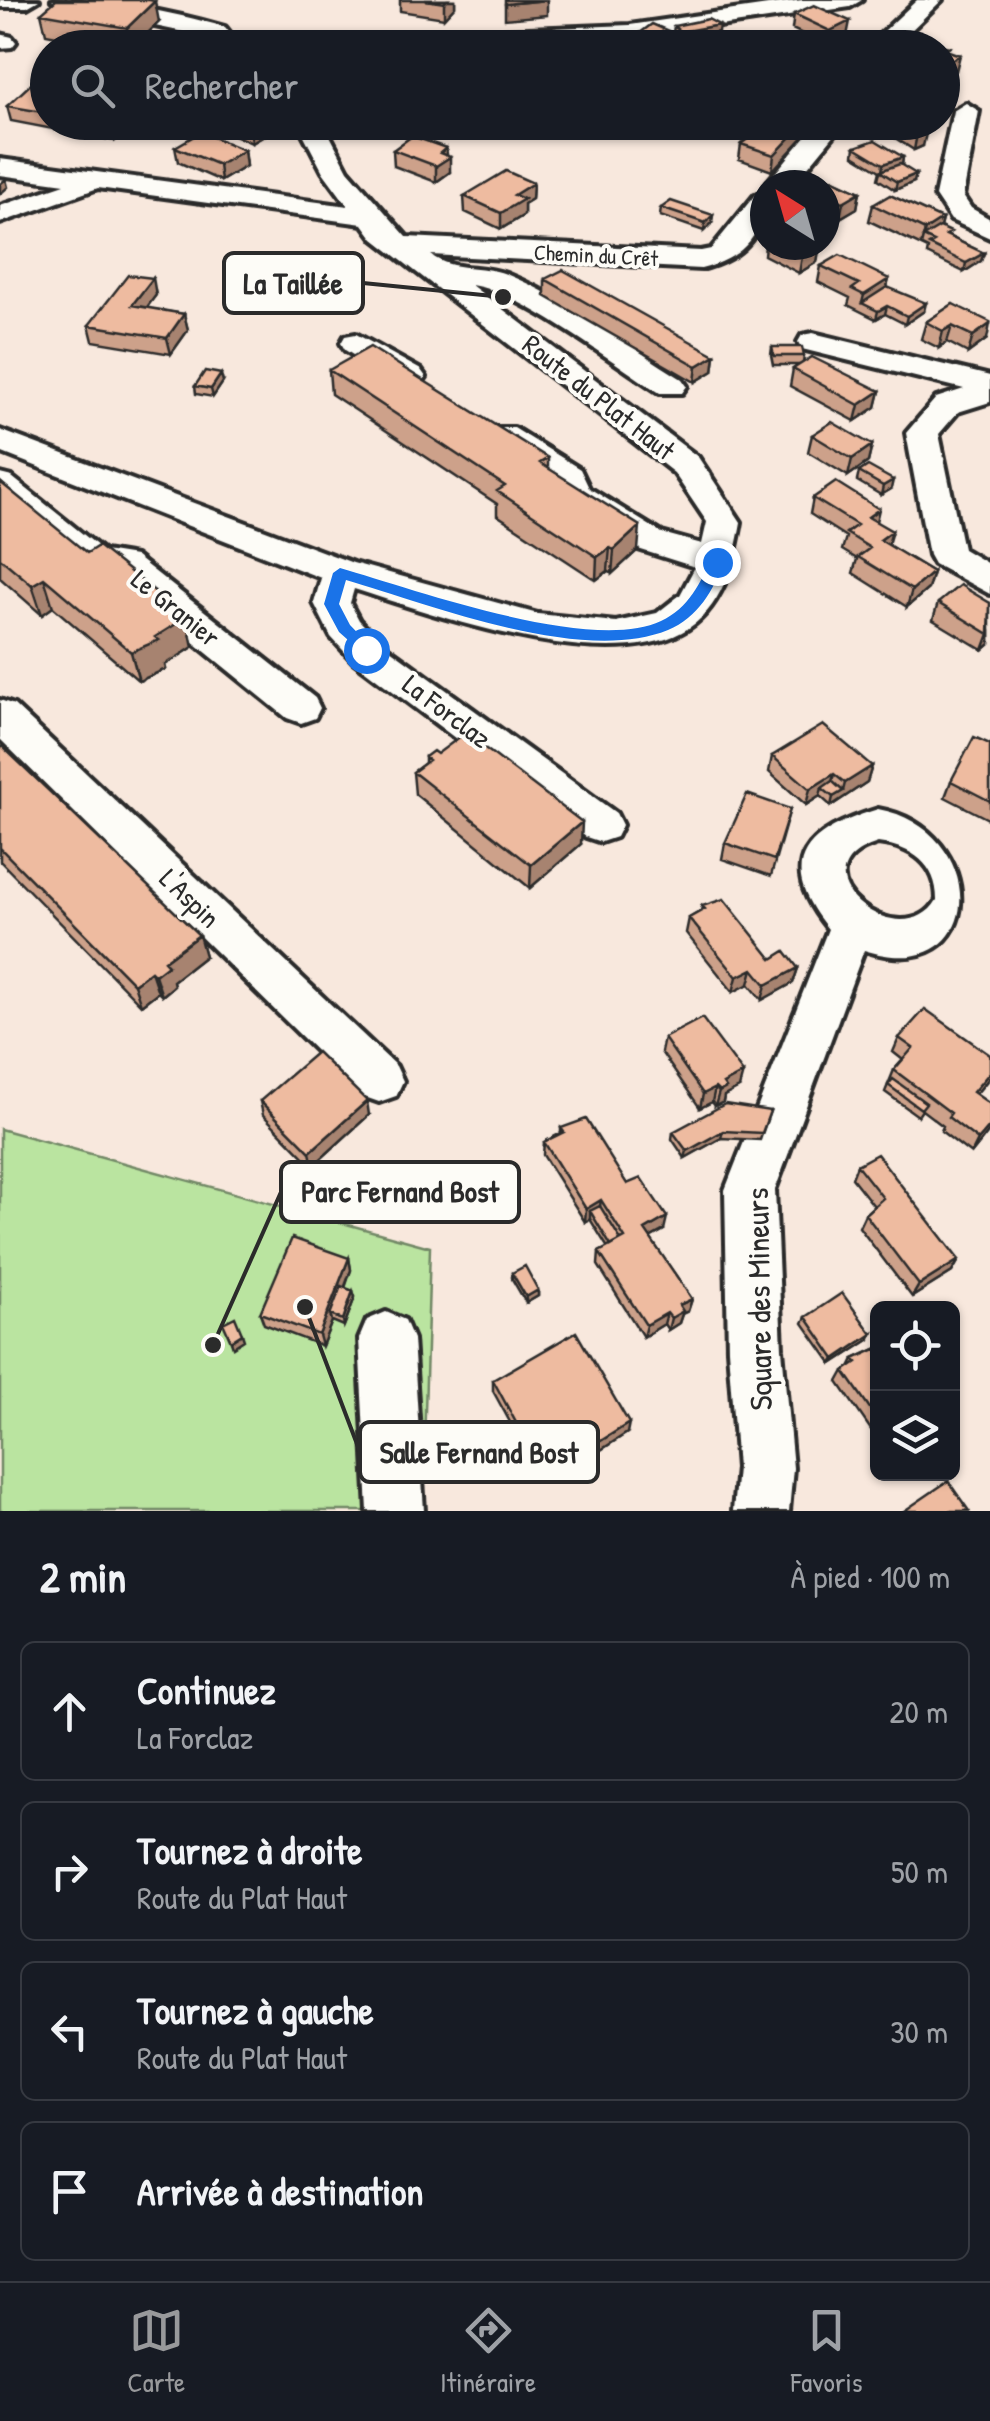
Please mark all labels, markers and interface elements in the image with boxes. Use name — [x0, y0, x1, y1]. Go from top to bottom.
search box — [30, 30, 960, 140]
icon: search — [65, 58, 120, 113]
text: Rechercher — [145, 59, 298, 111]
north arrow — [750, 170, 840, 260]
street label: Chemin du Crêt — [533, 237, 659, 273]
callout: La Taillée — [224, 253, 363, 313]
text: La Taillée — [243, 263, 343, 303]
street label: Route du Plat Haut — [515, 325, 683, 469]
route end — [695, 540, 741, 586]
street label: Le Granier — [124, 560, 229, 656]
route start — [344, 628, 390, 674]
street label: La Forclaz — [395, 665, 499, 757]
street label: L'Aspin — [151, 860, 229, 936]
callout: Parc Fernand Bost — [281, 1162, 519, 1222]
text: Parc Fernand Bost — [301, 1171, 501, 1211]
street label: Square des Mineurs — [735, 1187, 782, 1411]
map controls — [870, 1301, 960, 1481]
button: locate — [870, 1301, 960, 1391]
button: layers — [870, 1391, 960, 1481]
callout: Salle Fernand Bost — [360, 1422, 598, 1482]
text: Salle Fernand Bost — [380, 1432, 580, 1472]
text: 2 min — [40, 1548, 126, 1605]
text: À pied · 100 m — [790, 1555, 950, 1598]
text: Continuez — [137, 1664, 276, 1716]
icon: ahead — [42, 1684, 97, 1739]
text: 20 m — [890, 1690, 948, 1733]
text: La Forclaz — [137, 1716, 253, 1759]
text: Tournez à droite — [137, 1824, 362, 1876]
icon: right — [42, 1844, 97, 1899]
text: 50 m — [891, 1850, 948, 1893]
text: Route du Plat Haut — [137, 1876, 347, 1919]
text: Tournez à gauche — [137, 1984, 374, 2036]
icon: left — [42, 2004, 97, 2059]
text: 30 m — [890, 2010, 948, 2053]
text: Route du Plat Haut — [137, 2036, 347, 2079]
icon: arrive — [42, 2164, 97, 2219]
text: Arrivée à destination — [137, 2165, 423, 2217]
tab: Carte — [127, 2303, 185, 2401]
tab: Itinéraire — [440, 2303, 536, 2401]
tab: Favoris — [791, 2303, 863, 2401]

